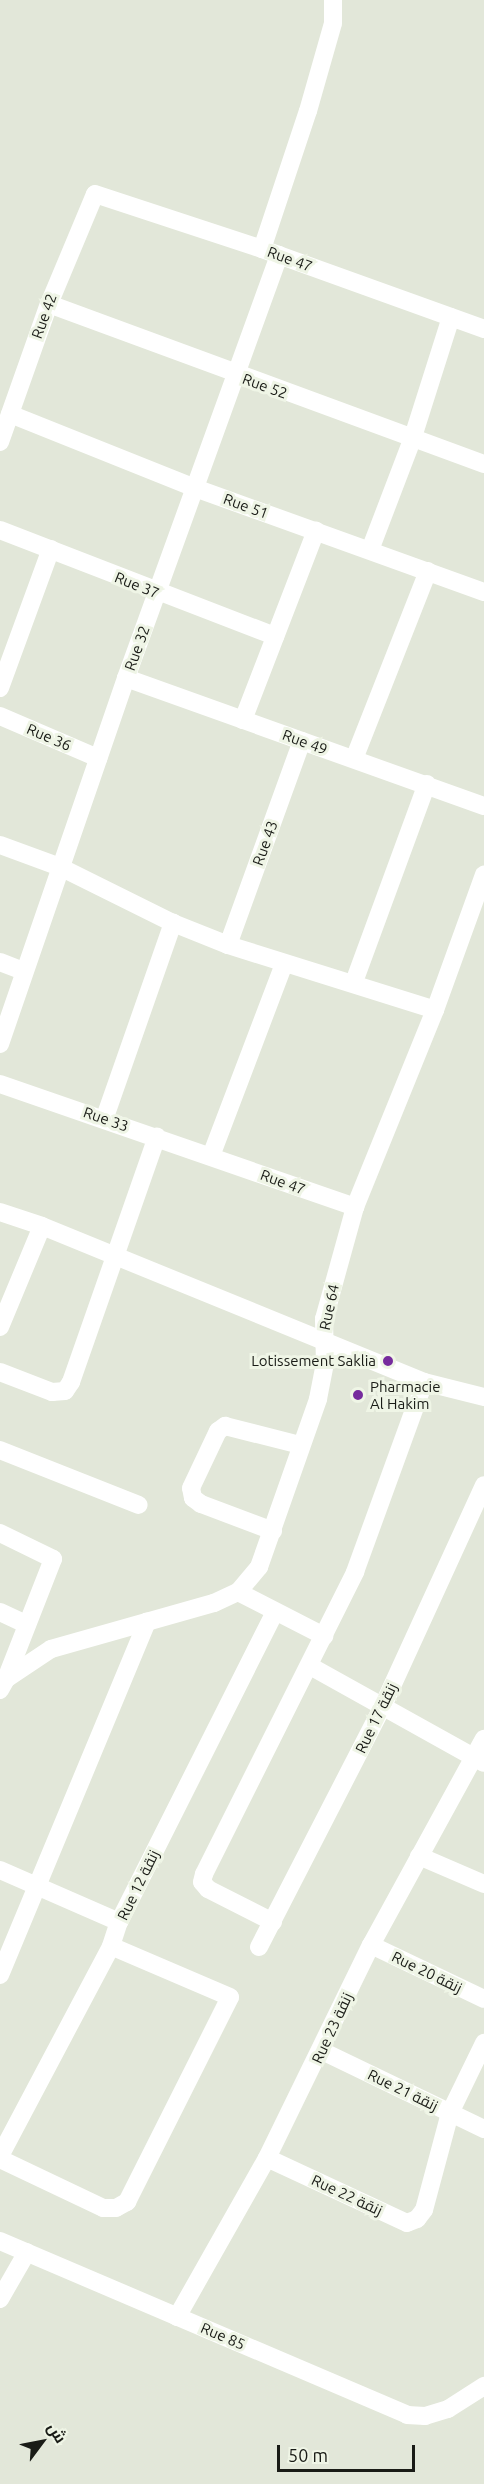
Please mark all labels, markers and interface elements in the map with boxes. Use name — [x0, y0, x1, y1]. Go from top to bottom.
street label: Rue 47 — [265, 243, 315, 275]
street label: Rue 42 — [28, 291, 60, 341]
street label: Rue 52 — [240, 370, 290, 402]
street label: Rue 51 — [221, 490, 271, 522]
street label: Rue 37 — [112, 568, 162, 602]
street label: Rue 32 — [121, 623, 153, 673]
street label: Rue 36 — [24, 720, 74, 754]
street label: Rue 49 — [280, 726, 330, 758]
street label: Rue 43 — [249, 818, 281, 868]
street label: Rue 33 — [81, 1103, 131, 1135]
street label: Rue 47 — [258, 1166, 308, 1198]
street label: Rue 64 — [315, 1282, 343, 1332]
place label: Lotissement Saklia — [251, 1352, 376, 1370]
marker: Lotissement Saklia — [381, 1354, 395, 1368]
place label: Pharmacie Al Hakim — [370, 1377, 440, 1412]
marker: Pharmacie Al Hakim — [351, 1388, 365, 1402]
street label: Rue 17 زنقة — [351, 1680, 401, 1756]
street label: Rue 12 زنقة — [113, 1847, 163, 1923]
street label: Rue 20 زنقة — [389, 1947, 465, 1997]
street label: Rue 23 زنقة — [308, 1990, 356, 2066]
street label: Rue 21 زنقة — [365, 2065, 441, 2115]
street label: Rue 22 زنقة — [309, 2171, 385, 2219]
street label: Rue 85 — [198, 2319, 248, 2353]
north arrow — [12, 2412, 72, 2472]
text: ش — [44, 2419, 70, 2446]
scale bar — [280, 2433, 418, 2471]
text: 50 m — [288, 2445, 328, 2465]

